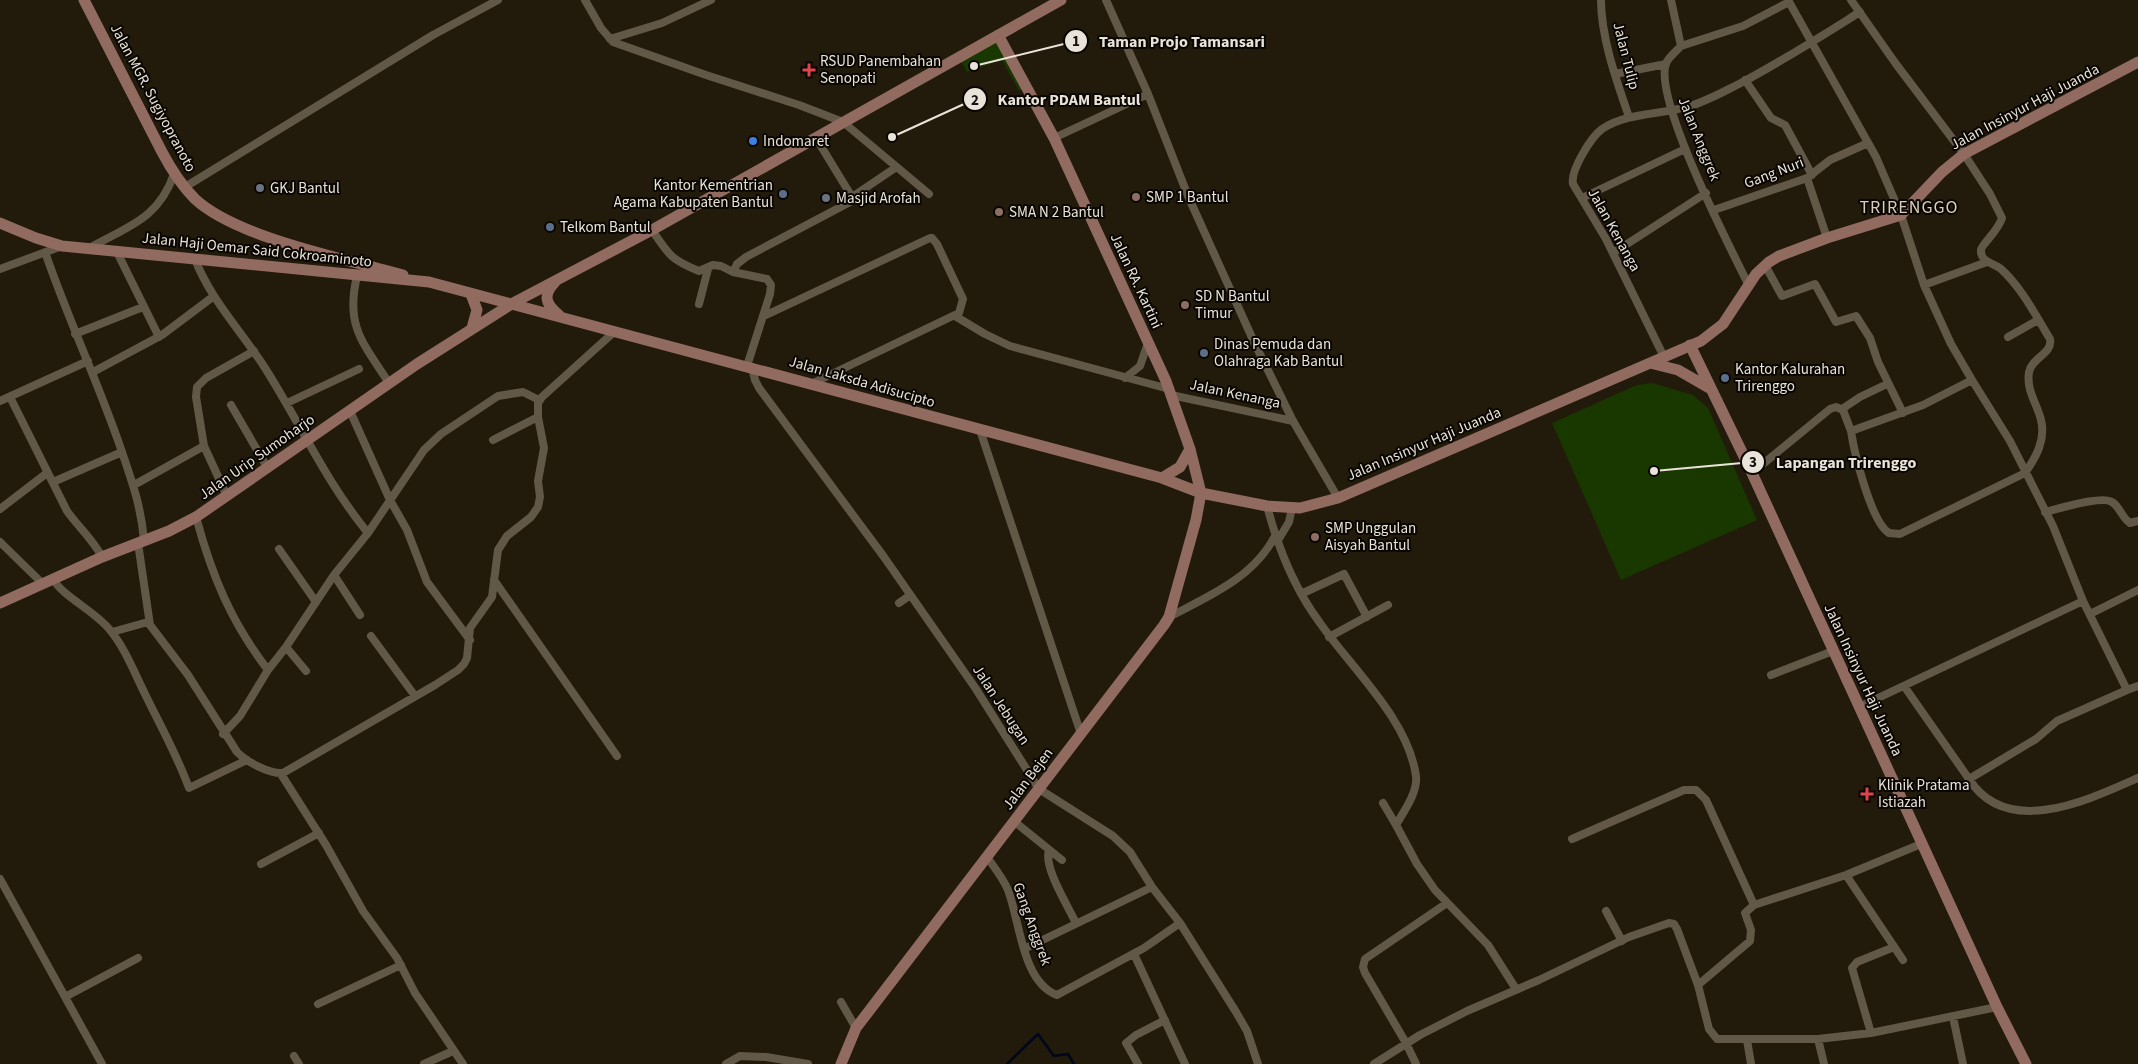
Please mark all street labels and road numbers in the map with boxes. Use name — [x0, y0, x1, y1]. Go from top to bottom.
street label: Jalan MGR. Sugiyopranoto — [105, 20, 201, 176]
street label: Jalan Tulip — [1608, 20, 1644, 92]
street label: Jalan Insinyur Haji Juanda — [1947, 59, 2103, 155]
street label: Jalan Anggrek — [1673, 94, 1726, 185]
street label: Gang Nuri — [1741, 152, 1807, 194]
street label: Jalan Kenanga — [1582, 185, 1646, 275]
street label: Jalan Haji Oemar Said Cokroaminoto — [141, 227, 373, 273]
street label: Jalan RA. Kartini — [1105, 230, 1167, 332]
street label: Jalan Laksda Adisucipto — [787, 351, 937, 413]
street label: Jalan Kenanga — [1188, 374, 1282, 414]
street label: Jalan Insinyur Haji Juanda — [1344, 402, 1504, 486]
street label: Jalan Urip Sumoharjo — [195, 409, 319, 505]
street label: Jalan Insinyur Haji Juanda — [1818, 600, 1908, 760]
street label: Jalan Jebugan — [967, 661, 1035, 749]
street label: Jalan Bejen — [998, 744, 1058, 814]
street label: Gang Anggrek — [1007, 880, 1057, 969]

